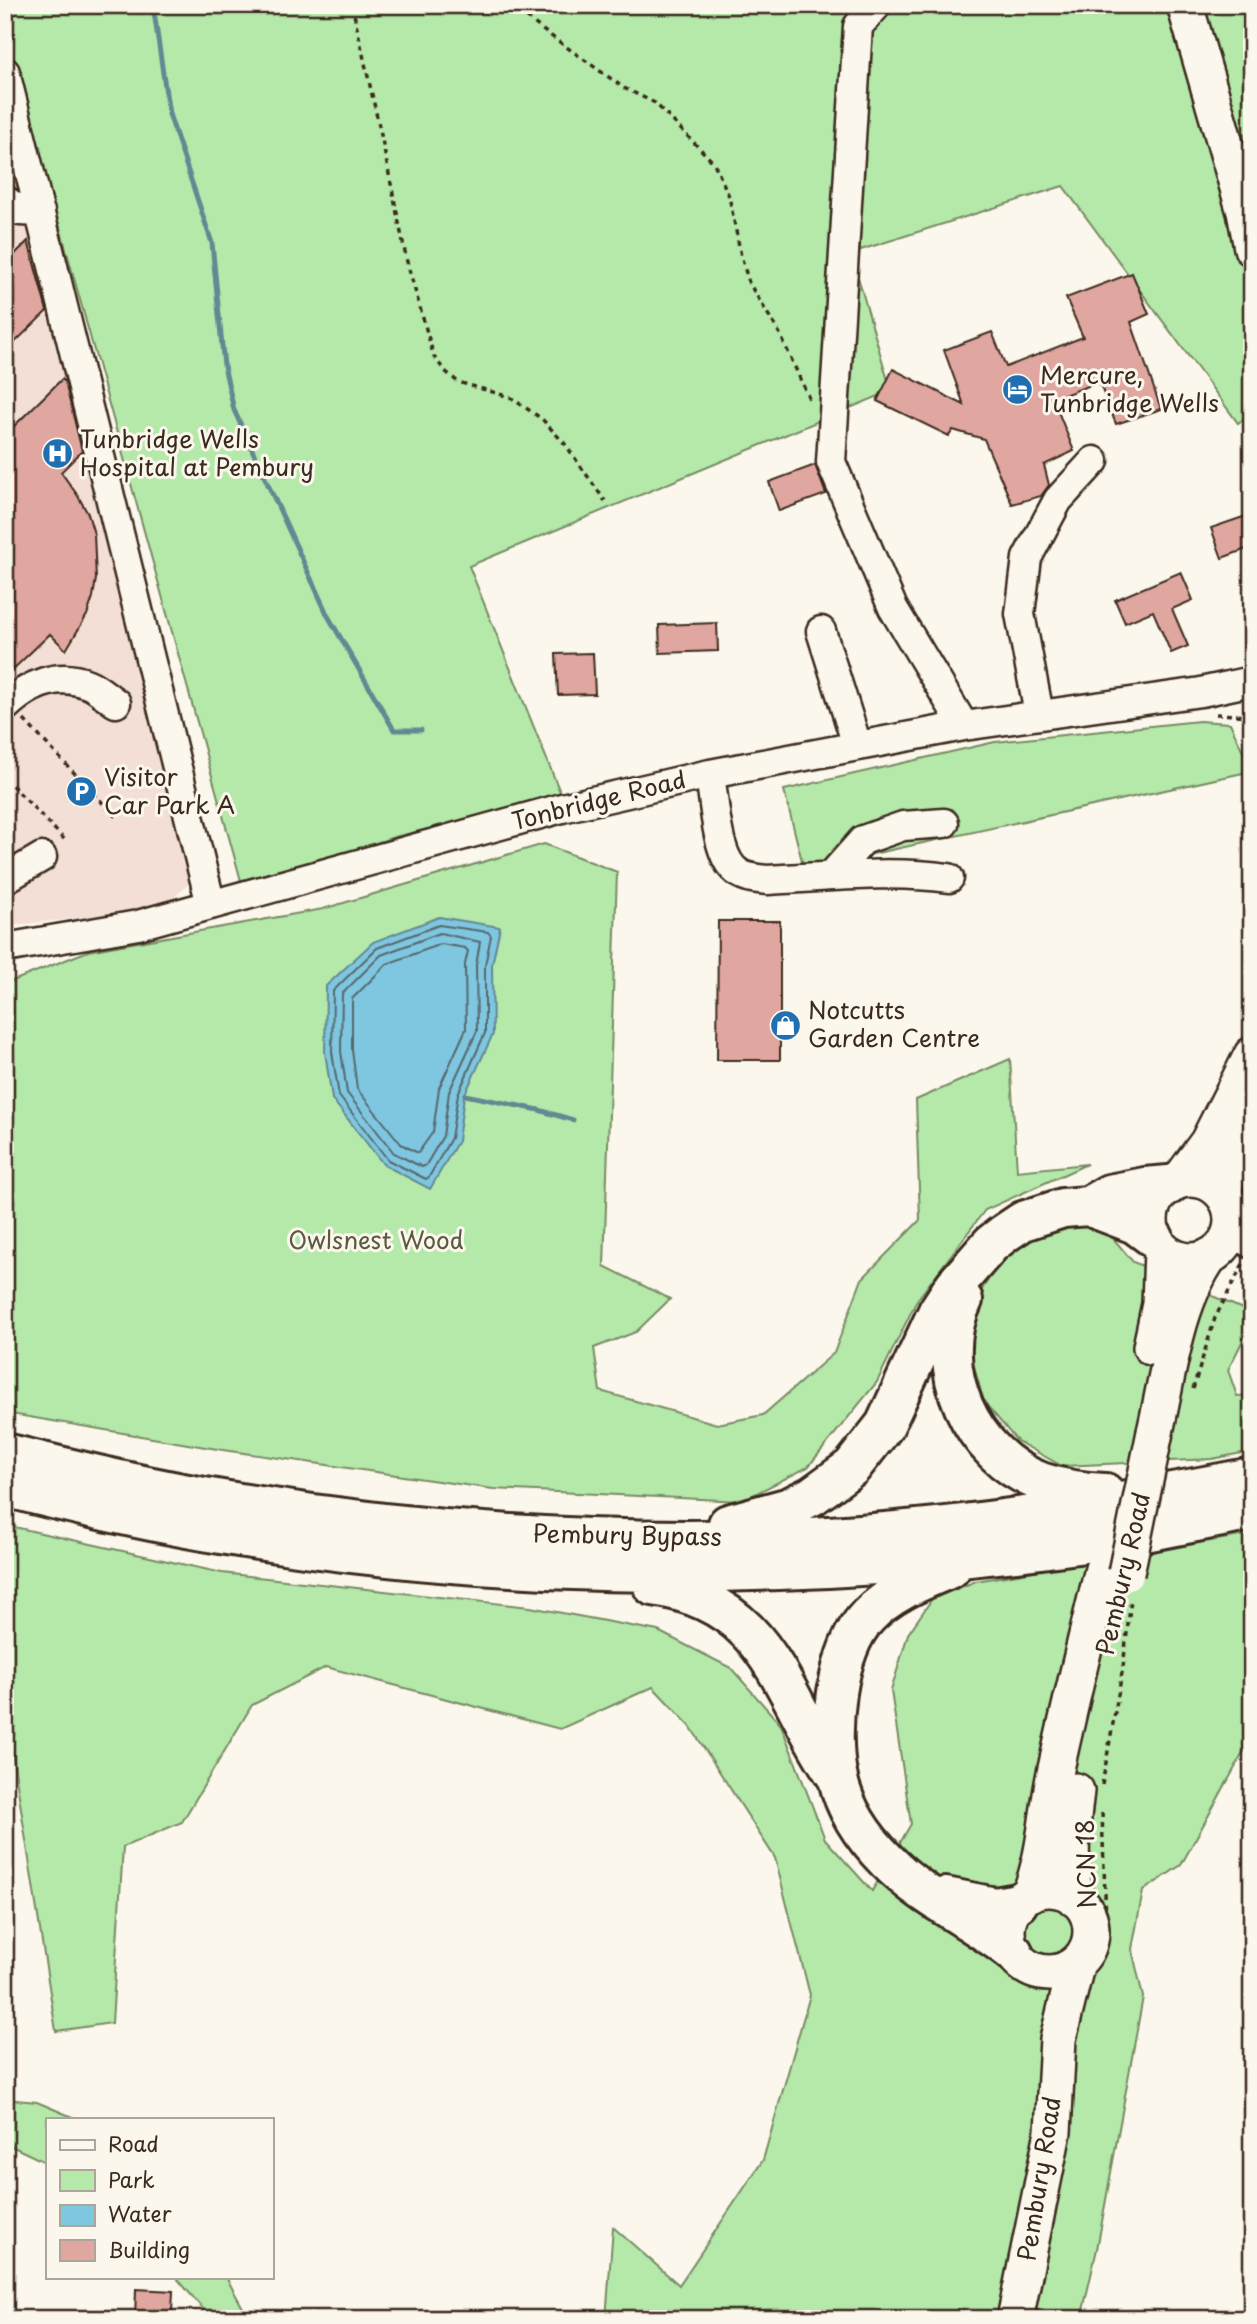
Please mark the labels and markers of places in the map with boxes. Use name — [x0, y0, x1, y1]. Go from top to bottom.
place label: Mercure, Tunbridge Wells — [1040, 356, 1219, 420]
hotel icon: Mercure, Tunbridge Wells — [1000, 373, 1034, 407]
place label: Tunbridge Wells Hospital at Pembury — [80, 420, 314, 484]
hospital icon: Tunbridge Wells Hospital at Pembury — [40, 437, 74, 471]
place label: Visitor Car Park A — [104, 758, 235, 822]
parking icon: Visitor Car Park A — [64, 775, 98, 809]
place label: Notcutts Garden Centre — [808, 991, 980, 1055]
shop icon: Notcutts Garden Centre — [768, 1008, 802, 1042]

